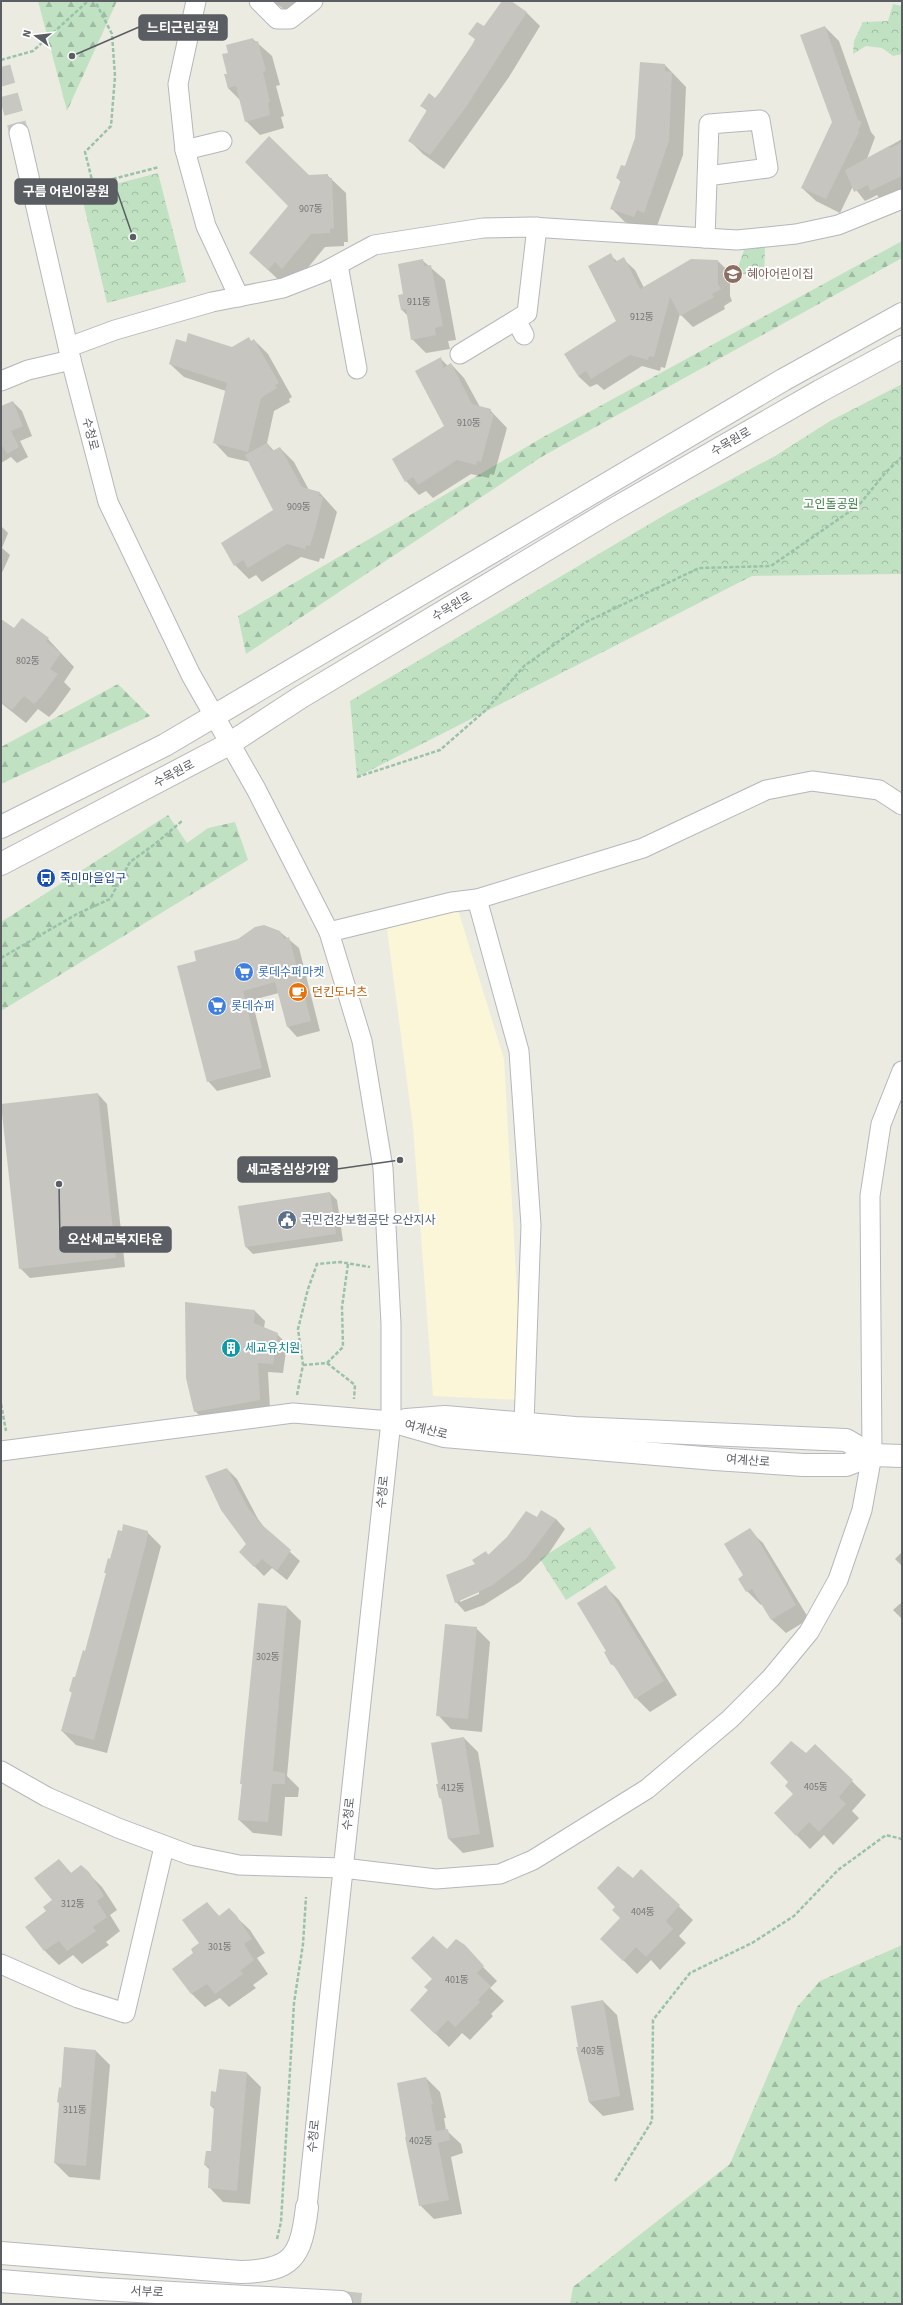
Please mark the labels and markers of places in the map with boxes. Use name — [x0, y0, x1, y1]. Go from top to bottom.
callout: 느티근린공원 — [139, 15, 227, 40]
callout: 구름 어린이공원 — [15, 179, 117, 204]
school or university icon: 혜아어린이집 — [722, 263, 744, 285]
place label: 혜아어린이집 — [747, 266, 813, 283]
bus stop icon: 죽미마을입구 — [35, 867, 57, 889]
place label: 죽미마을입구 — [60, 870, 126, 887]
supermarket icon: 롯데수퍼마켓 — [233, 961, 255, 983]
place label: 롯데수퍼마켓 — [258, 964, 324, 981]
cafe icon: 던킨도너츠 — [287, 981, 309, 1003]
place label: 던킨도너츠 — [312, 984, 367, 1001]
supermarket icon: 롯데슈퍼 — [206, 995, 228, 1017]
place label: 롯데슈퍼 — [231, 998, 275, 1015]
callout: 세교중심상가앞 — [238, 1157, 337, 1182]
public building icon: 국민건강보험공단 오산지사 — [276, 1209, 298, 1231]
place label: 국민건강보험공단 오산지사 — [301, 1212, 436, 1229]
callout: 오산세교복지타운 — [60, 1227, 171, 1252]
building icon: 세교유치원 — [220, 1337, 242, 1359]
place label: 세교유치원 — [245, 1340, 300, 1357]

